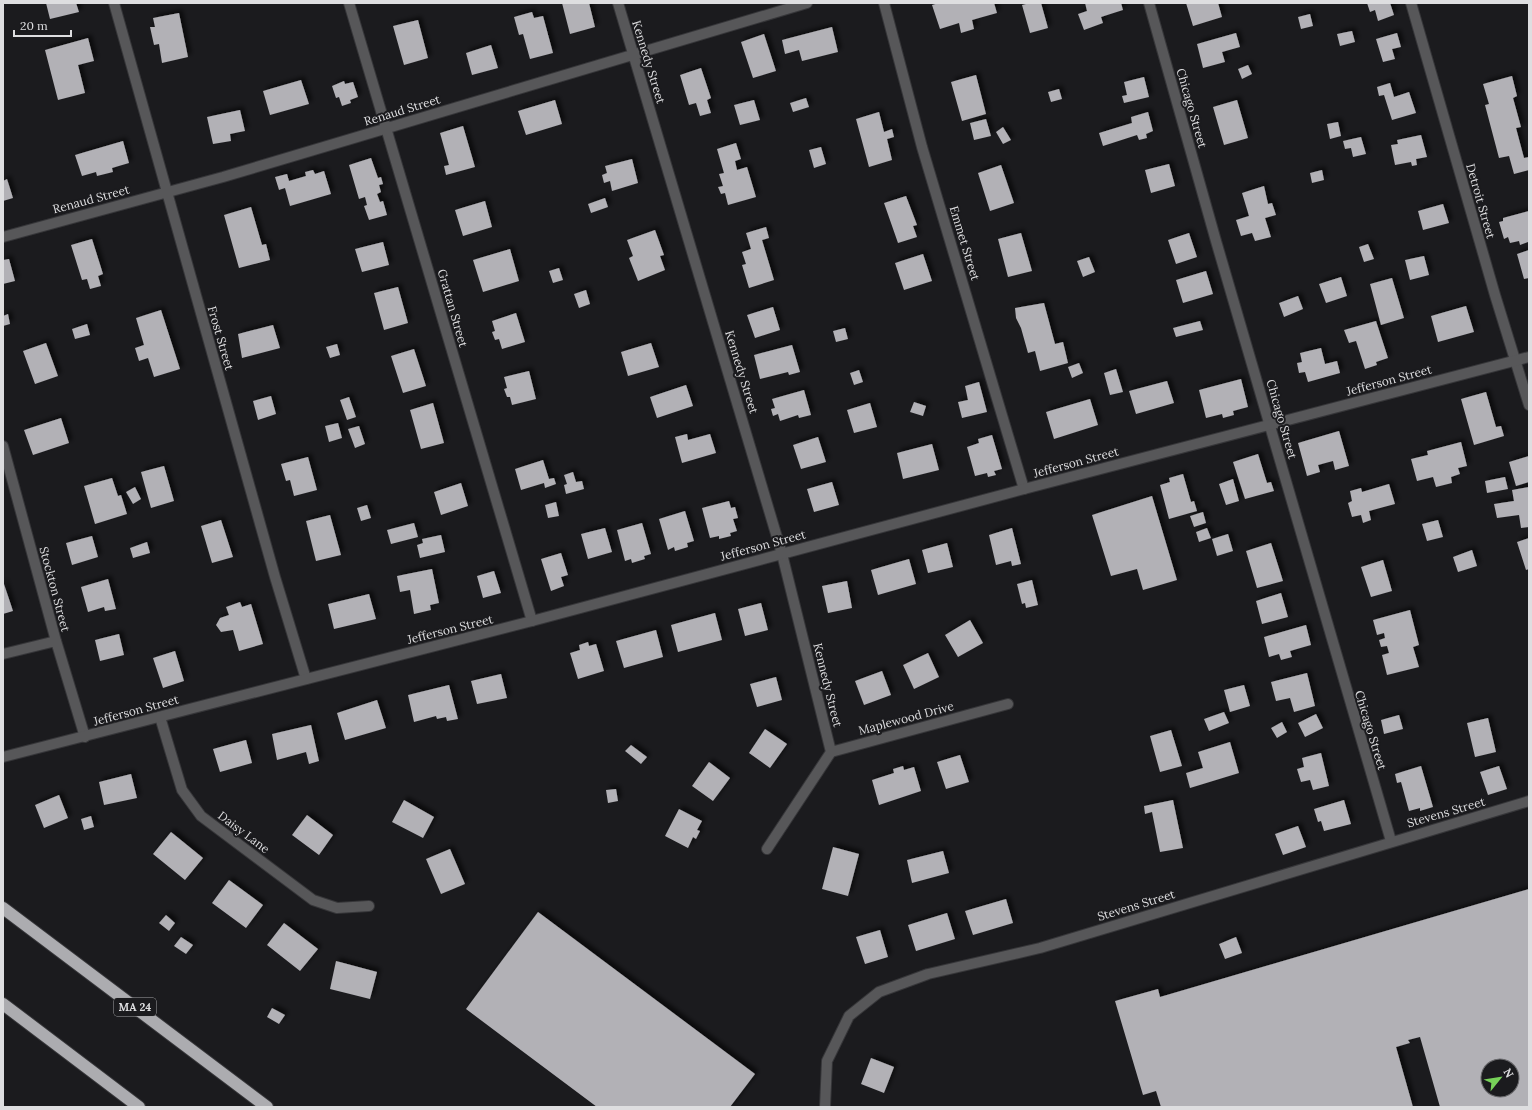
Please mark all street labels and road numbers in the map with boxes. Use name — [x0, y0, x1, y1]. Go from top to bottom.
street label: Kennedy Street — [629, 19, 669, 106]
street label: Chicago Street — [1173, 66, 1211, 150]
street label: Renaud Street — [362, 91, 442, 129]
street label: Detroit Street — [1463, 162, 1499, 241]
street label: Renaud Street — [51, 181, 131, 216]
street label: Emmet Street — [947, 204, 984, 282]
street label: Grattan Street — [435, 267, 471, 349]
street label: Frost Street — [205, 304, 237, 372]
street label: Kennedy Street — [722, 329, 762, 416]
street label: Jefferson Street — [1344, 361, 1434, 399]
street label: Chicago Street — [1263, 377, 1301, 461]
street label: Jefferson Street — [1031, 443, 1121, 481]
street label: Jefferson Street — [718, 526, 808, 564]
street label: Stockton Street — [36, 545, 74, 633]
street label: Jefferson Street — [405, 611, 495, 647]
street label: Kennedy Street — [810, 641, 846, 729]
street label: Chicago Street — [1352, 688, 1390, 772]
street label: Jefferson Street — [91, 691, 181, 729]
street label: Maplewood Drive — [857, 698, 956, 738]
street label: Stevens Street — [1405, 794, 1487, 830]
street label: Daisy Lane — [215, 808, 273, 857]
street label: Stevens Street — [1095, 886, 1177, 924]
road number: MA 24 — [114, 998, 156, 1016]

